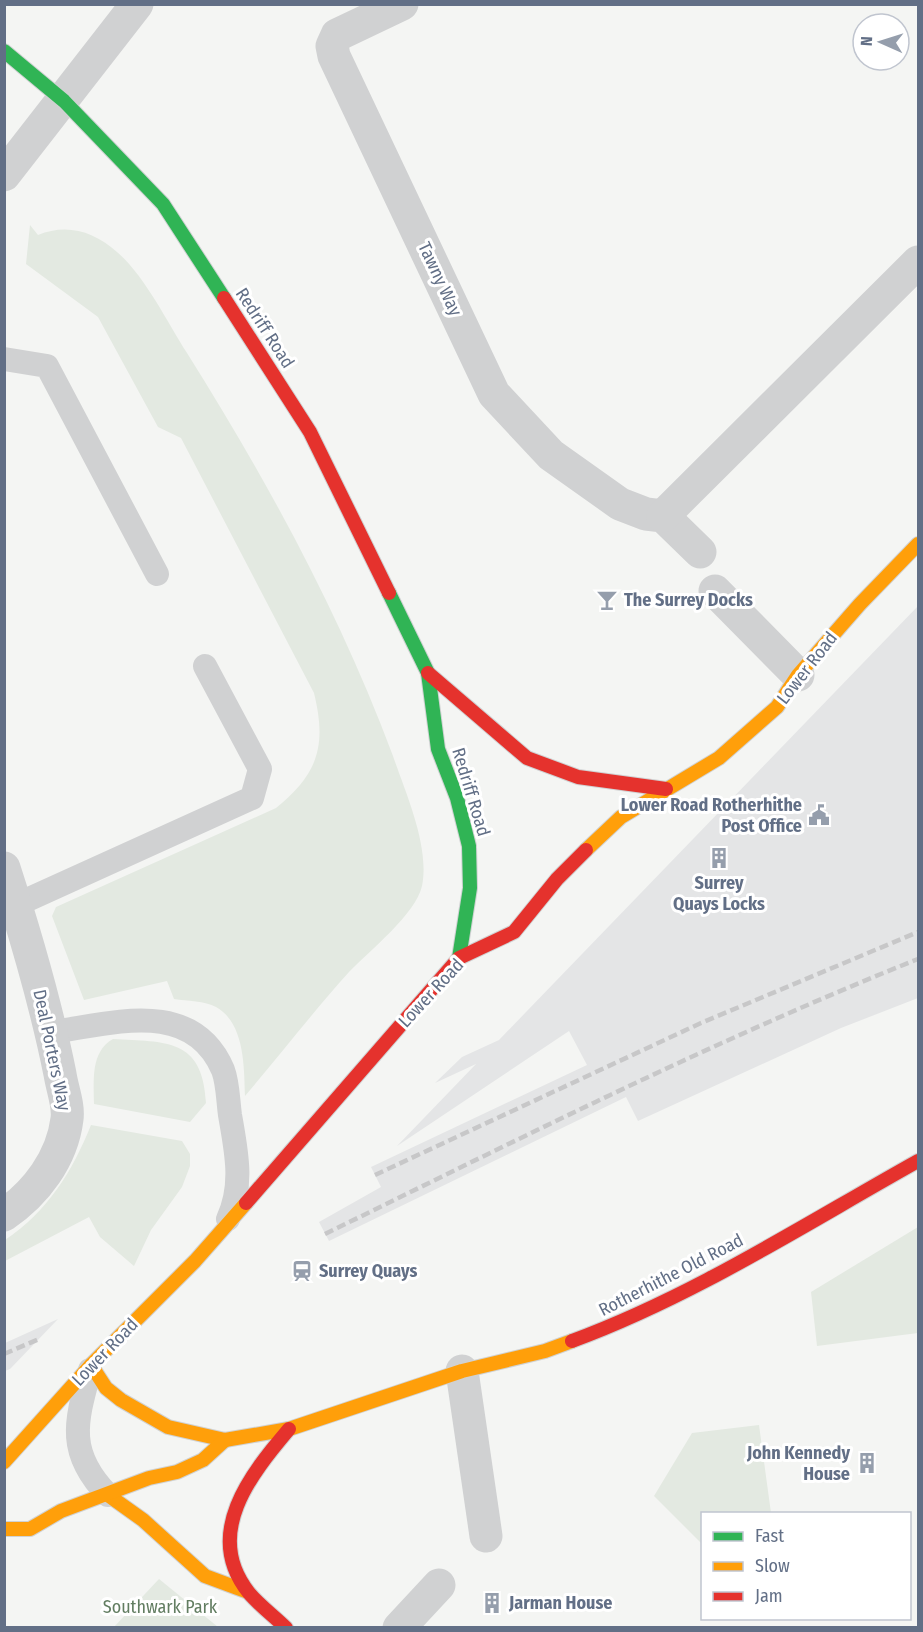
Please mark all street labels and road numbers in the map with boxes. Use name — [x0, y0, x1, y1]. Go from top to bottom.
street label: Tawny Way — [413, 239, 467, 319]
street label: Redriff Road — [231, 284, 299, 372]
street label: Lower Road — [772, 628, 842, 708]
street label: Redriff Road — [447, 745, 495, 839]
street label: Lower Road — [394, 954, 468, 1032]
street label: Deal Porters Way — [28, 987, 76, 1113]
street label: Rotherhithe Old Road — [595, 1229, 747, 1321]
street label: Lower Road — [67, 1314, 143, 1390]

